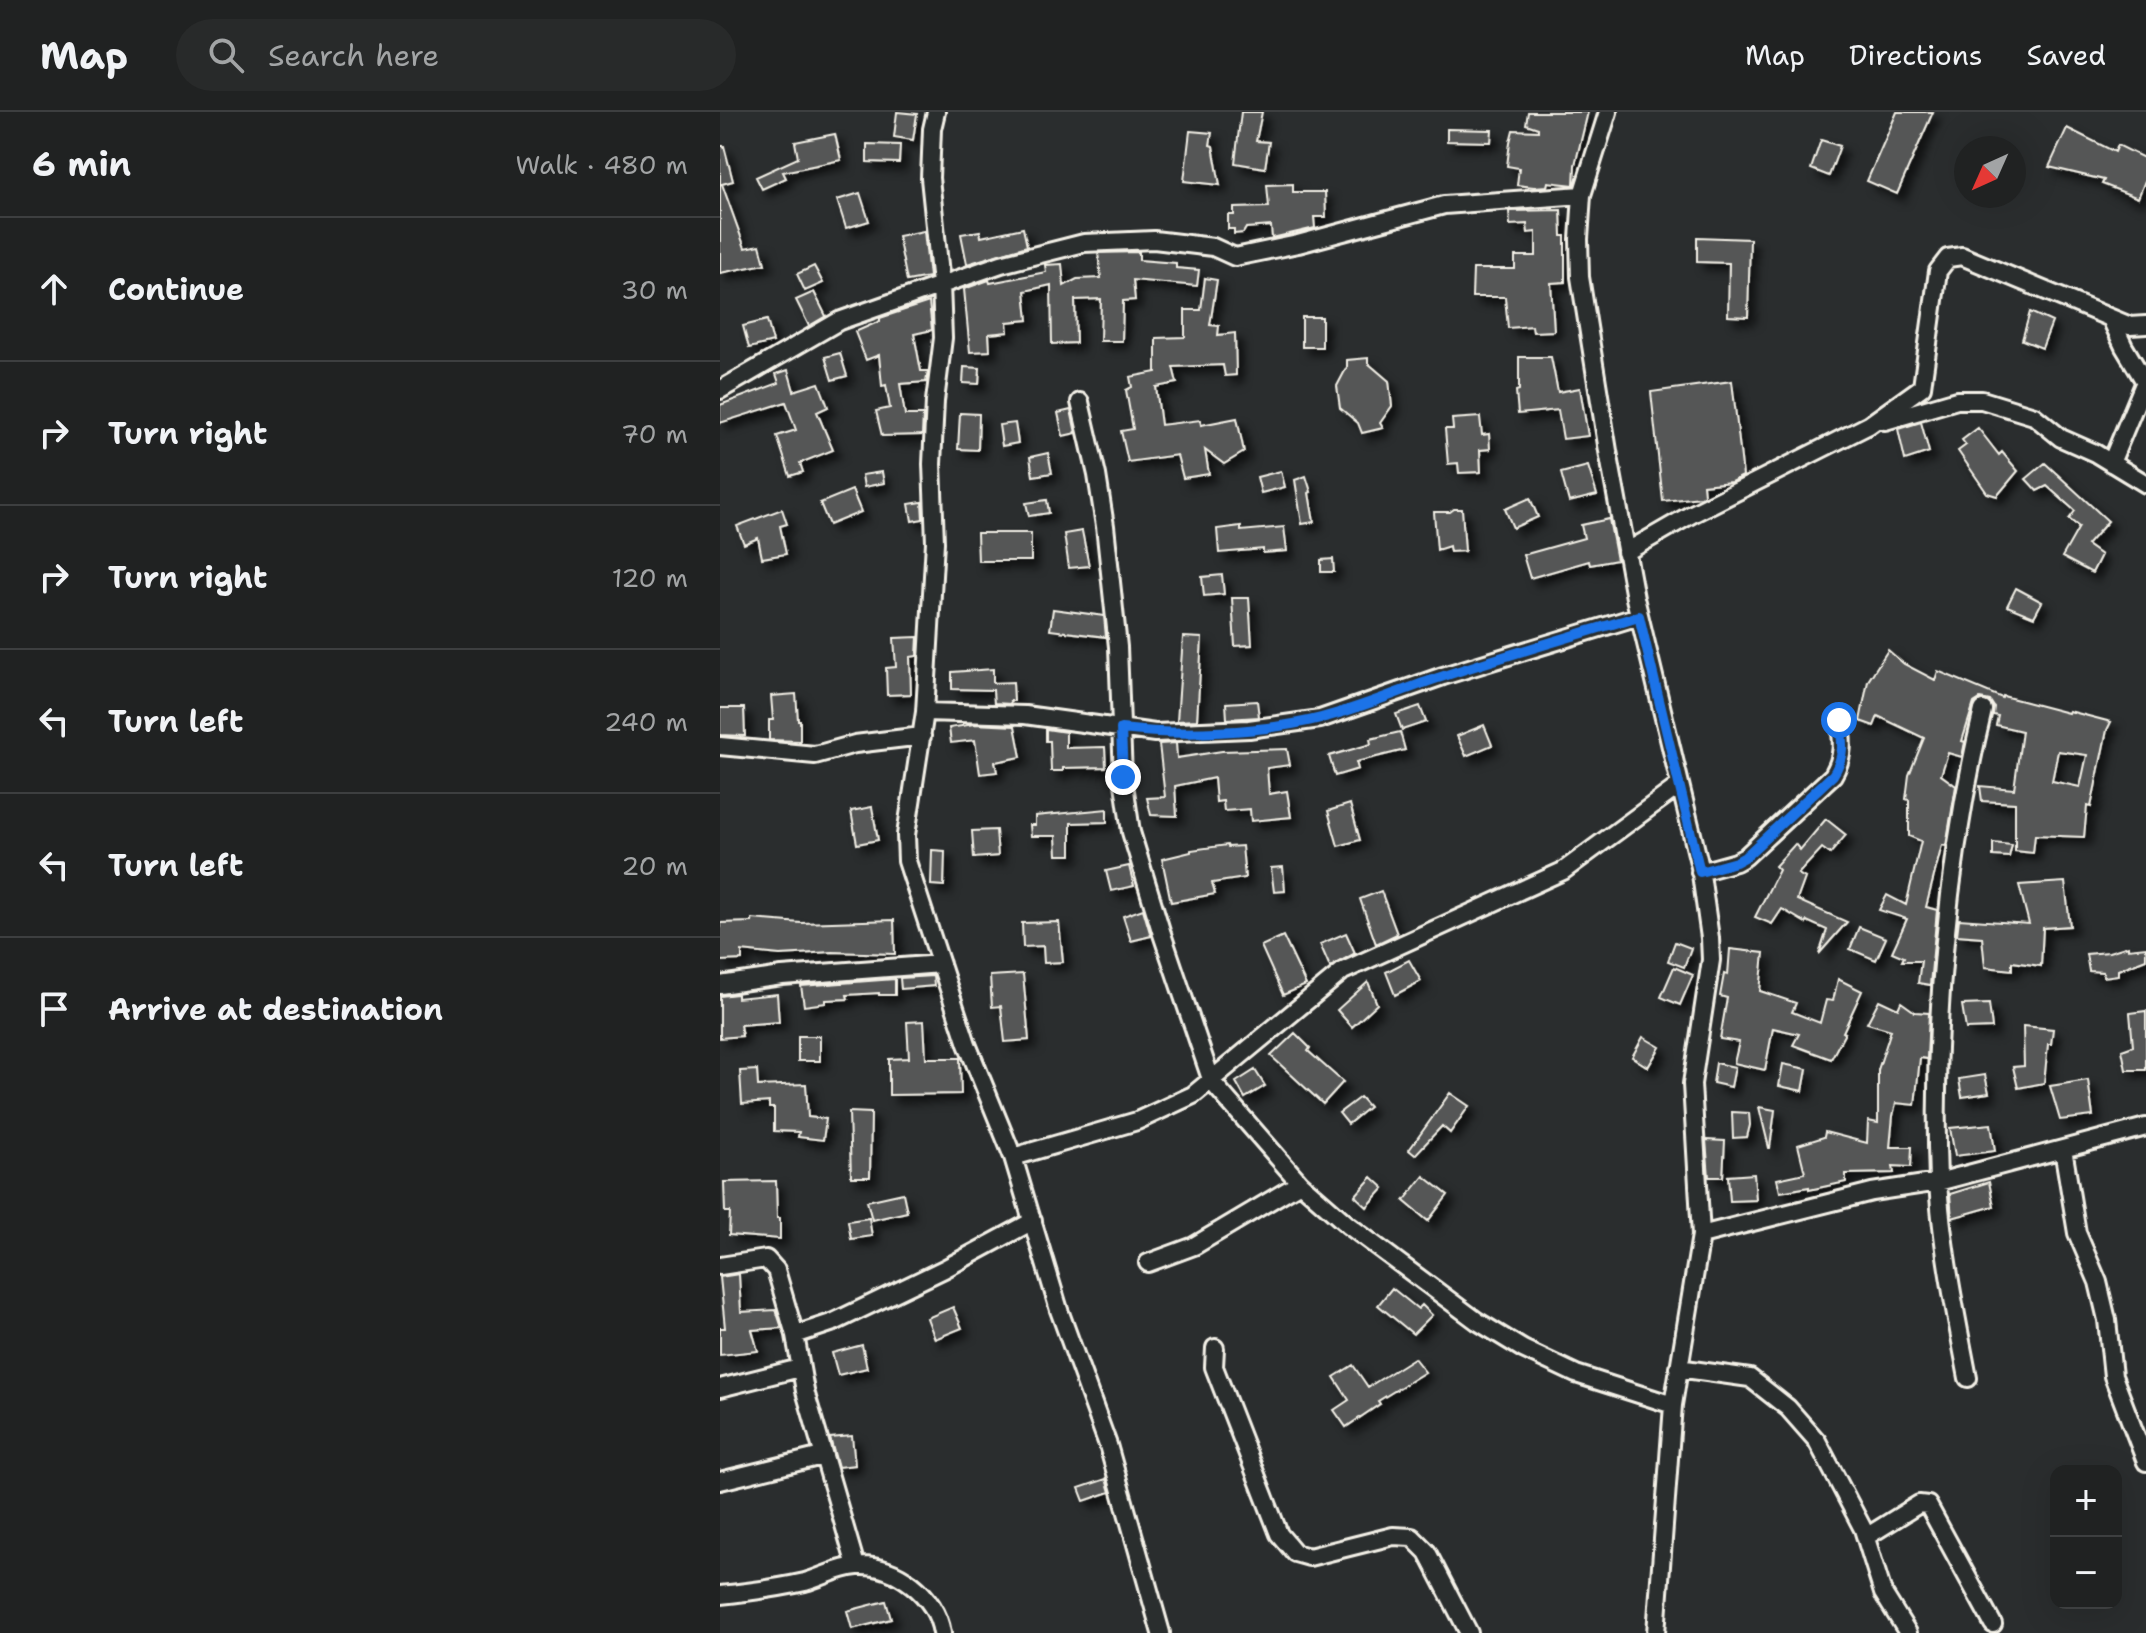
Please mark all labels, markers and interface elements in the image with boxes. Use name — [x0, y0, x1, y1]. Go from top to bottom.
search box — [176, 19, 736, 91]
text: Map — [40, 30, 128, 81]
icon: search — [204, 33, 248, 77]
text: Search here — [268, 35, 439, 76]
text: Map — [1745, 36, 1805, 74]
text: Directions — [1849, 36, 1983, 74]
text: Saved — [2027, 36, 2106, 74]
north arrow — [1954, 136, 2026, 208]
text: 6 min — [32, 141, 131, 187]
text: Walk · 480 m — [515, 147, 688, 182]
icon: ahead — [32, 267, 76, 311]
text: Continue — [108, 269, 244, 310]
text: 30 m — [621, 272, 688, 307]
icon: right — [32, 411, 76, 455]
text: Turn right — [108, 413, 267, 454]
text: 70 m — [621, 416, 688, 451]
icon: right — [32, 555, 76, 599]
text: Turn right — [108, 557, 267, 598]
text: 120 m — [612, 560, 688, 595]
icon: left — [32, 699, 76, 743]
text: Turn left — [108, 701, 243, 742]
route start — [1821, 702, 1857, 738]
text: 240 m — [604, 704, 688, 739]
route end — [1105, 759, 1141, 795]
icon: left — [32, 843, 76, 887]
text: Turn left — [108, 845, 243, 886]
text: 20 m — [621, 848, 688, 883]
icon: arrive — [32, 987, 76, 1031]
text: Arrive at destination — [108, 989, 443, 1030]
map controls — [2050, 1465, 2122, 1609]
button: + — [2050, 1465, 2122, 1537]
button: − — [2050, 1537, 2122, 1609]

